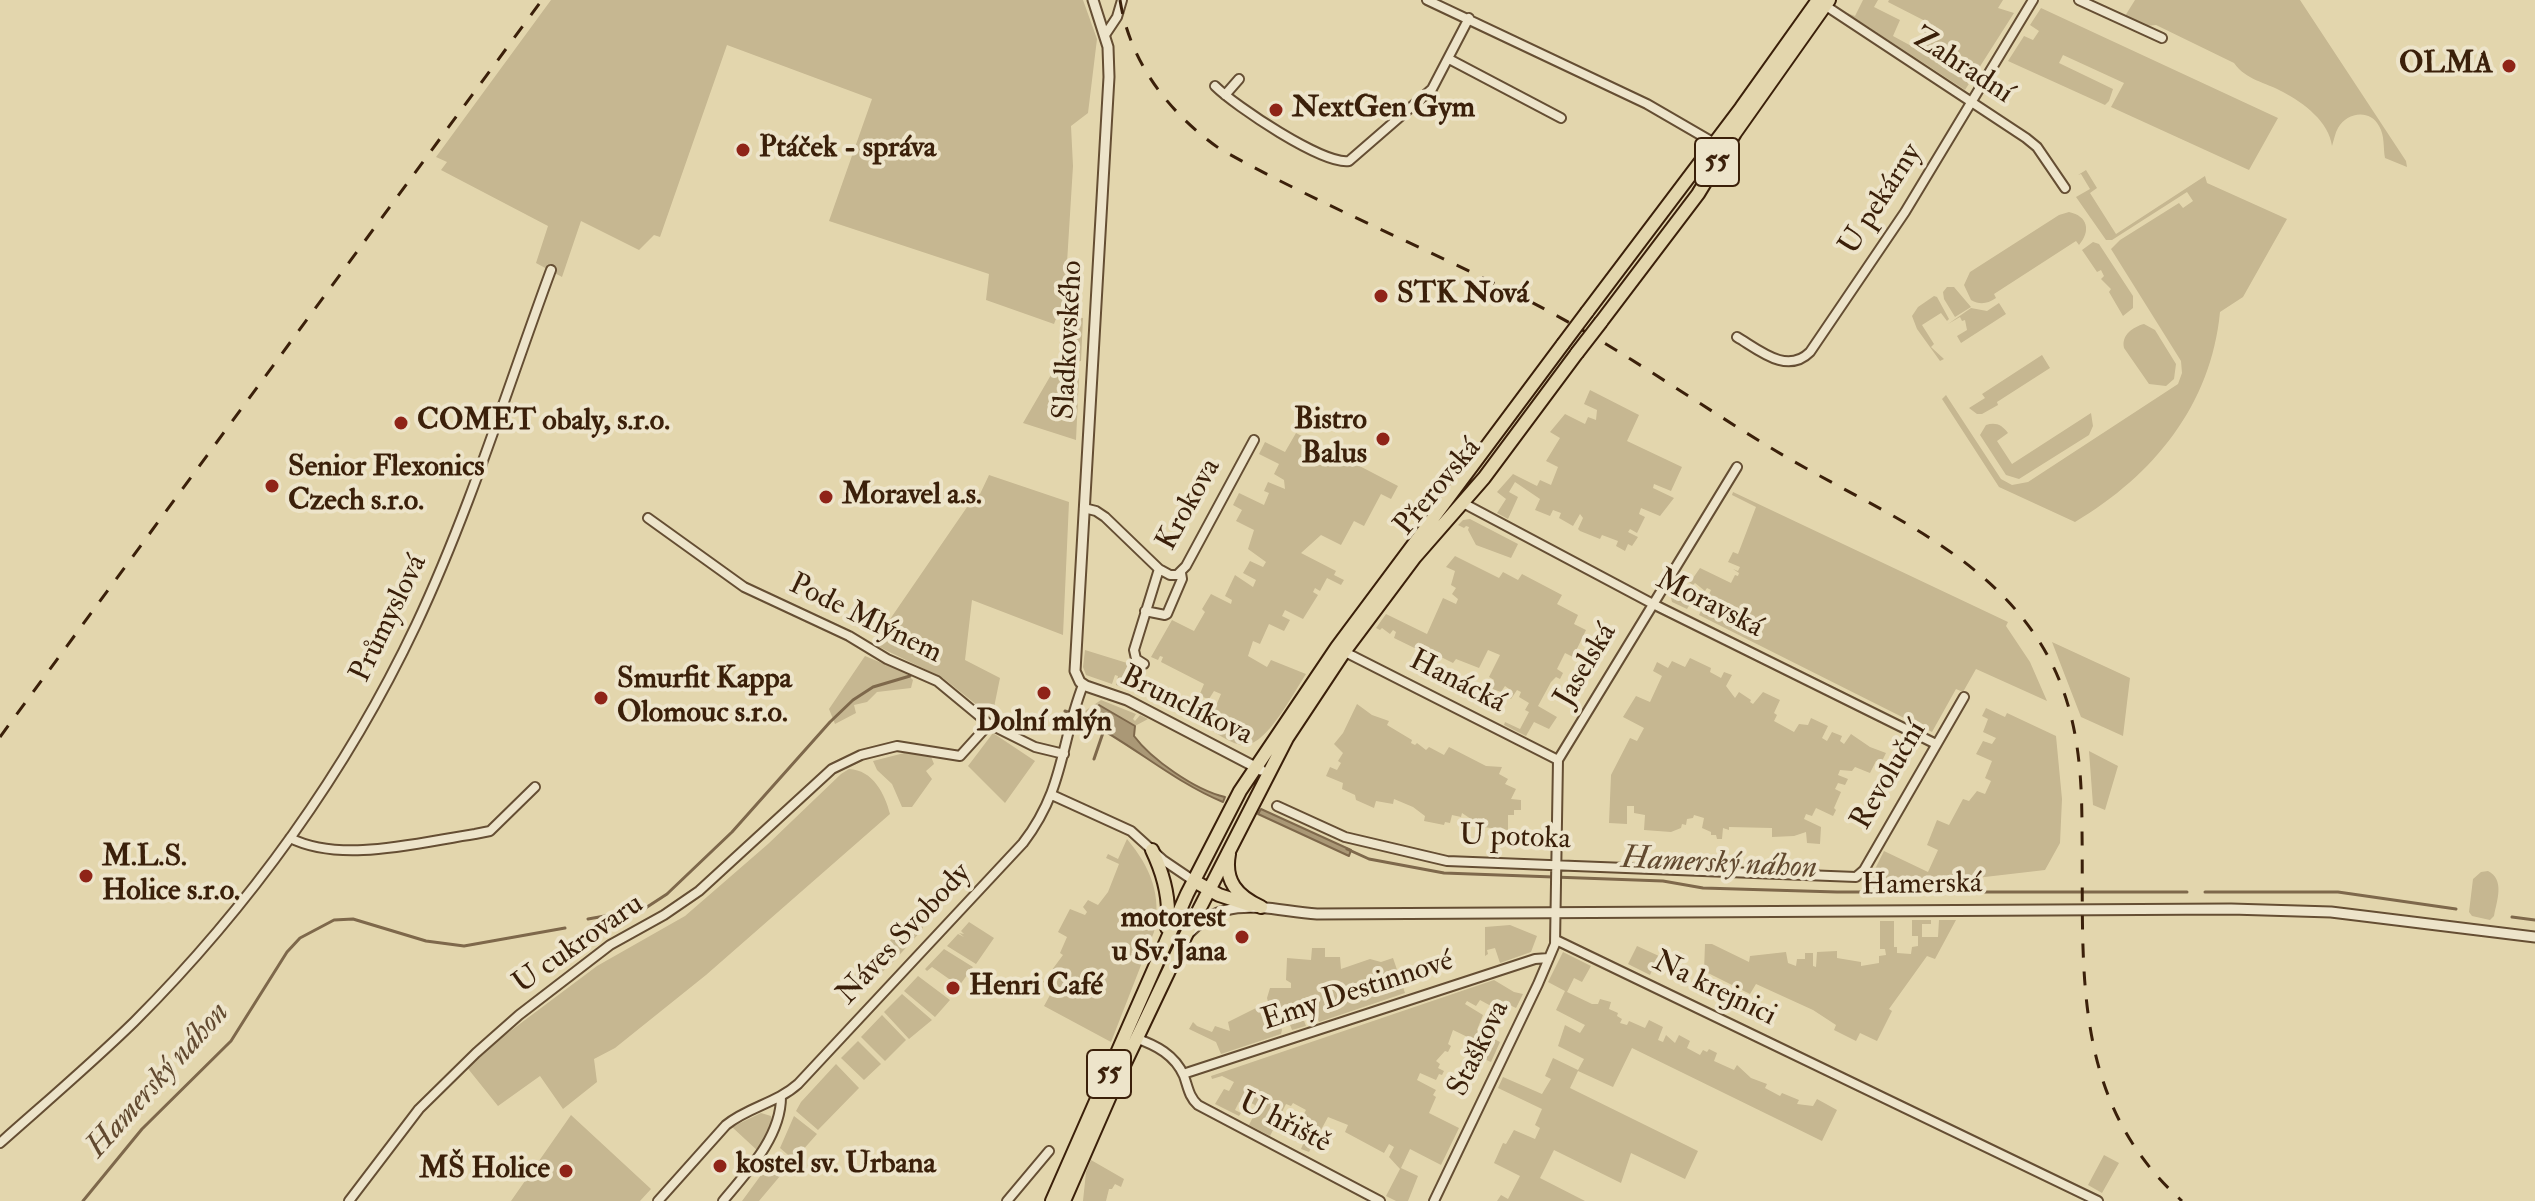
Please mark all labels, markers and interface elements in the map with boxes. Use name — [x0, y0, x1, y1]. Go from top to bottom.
street label: Zahradní — [1905, 21, 2019, 113]
place label: OLMA — [2399, 48, 2493, 84]
marker: OLMA — [2500, 57, 2518, 75]
place label: NextGen Gym — [1292, 92, 1475, 128]
marker: NextGen Gym — [1267, 101, 1285, 119]
place label: Ptáček - správa — [759, 132, 936, 168]
road number: 55 — [1695, 138, 1739, 186]
street label: U pekárny — [1833, 138, 1931, 262]
marker: Ptáček - správa — [734, 141, 752, 159]
street label: Sladkovského — [1048, 260, 1092, 420]
place label: STK Nová — [1397, 278, 1529, 314]
marker: STK Nová — [1372, 287, 1390, 305]
place label: Bistro Balus — [1294, 404, 1367, 474]
place label: COMET obaly, s.r.o. — [417, 405, 670, 441]
marker: COMET obaly, s.r.o. — [392, 414, 410, 432]
marker: Bistro Balus — [1374, 430, 1392, 448]
street label: Přerovská — [1388, 432, 1490, 544]
place label: Senior Flexonics Czech s.r.o. — [288, 451, 485, 522]
street label: Krokova — [1150, 453, 1230, 557]
marker: Senior Flexonics Czech s.r.o. — [263, 477, 281, 495]
place label: Moravel a.s. — [842, 479, 982, 515]
marker: Moravel a.s. — [817, 488, 835, 506]
street label: Průmyslová — [344, 550, 436, 688]
street label: Moravská — [1649, 563, 1769, 647]
street label: Pode Mlýnem — [783, 567, 947, 673]
street label: Jaselská — [1548, 618, 1626, 714]
street label: Hanácká — [1403, 644, 1511, 722]
street label: Brunclíkova — [1114, 660, 1258, 754]
place label: Smurfit Kappa Olomouc s.r.o. — [617, 663, 792, 734]
marker: Dolní mlýn — [1035, 684, 1053, 702]
marker: Smurfit Kappa Olomouc s.r.o. — [592, 689, 610, 707]
place label: Dolní mlýn — [976, 706, 1112, 742]
street label: Revoluční — [1845, 715, 1935, 837]
street label: U potoka — [1459, 819, 1571, 859]
place label: M.L.S. Holice s.r.o. — [102, 841, 240, 912]
water label: Hamerský náhon — [1620, 841, 1818, 889]
street label: Náves Svobody — [830, 857, 980, 1013]
marker: M.L.S. Holice s.r.o. — [77, 867, 95, 885]
street label: Hamerská — [1861, 867, 1983, 905]
street label: U cukrovaru — [507, 887, 651, 1003]
place label: motorest u Sv. Jana — [1112, 902, 1226, 972]
marker: motorest u Sv. Jana — [1233, 928, 1251, 946]
street label: Emy Destinnové — [1258, 944, 1458, 1040]
street label: Na krejnici — [1646, 945, 1782, 1035]
place label: Henri Café — [969, 970, 1103, 1006]
marker: Henri Café — [944, 979, 962, 997]
water label: Hamerský náhon — [79, 995, 239, 1167]
street label: Staškova — [1441, 995, 1519, 1103]
road number: 55 — [1087, 1050, 1131, 1098]
street label: U hřiště — [1232, 1086, 1336, 1162]
place label: kostel sv. Urbana — [736, 1148, 936, 1184]
place label: MŠ Holice — [419, 1153, 550, 1189]
marker: kostel sv. Urbana — [711, 1157, 729, 1175]
marker: MŠ Holice — [557, 1162, 575, 1180]

